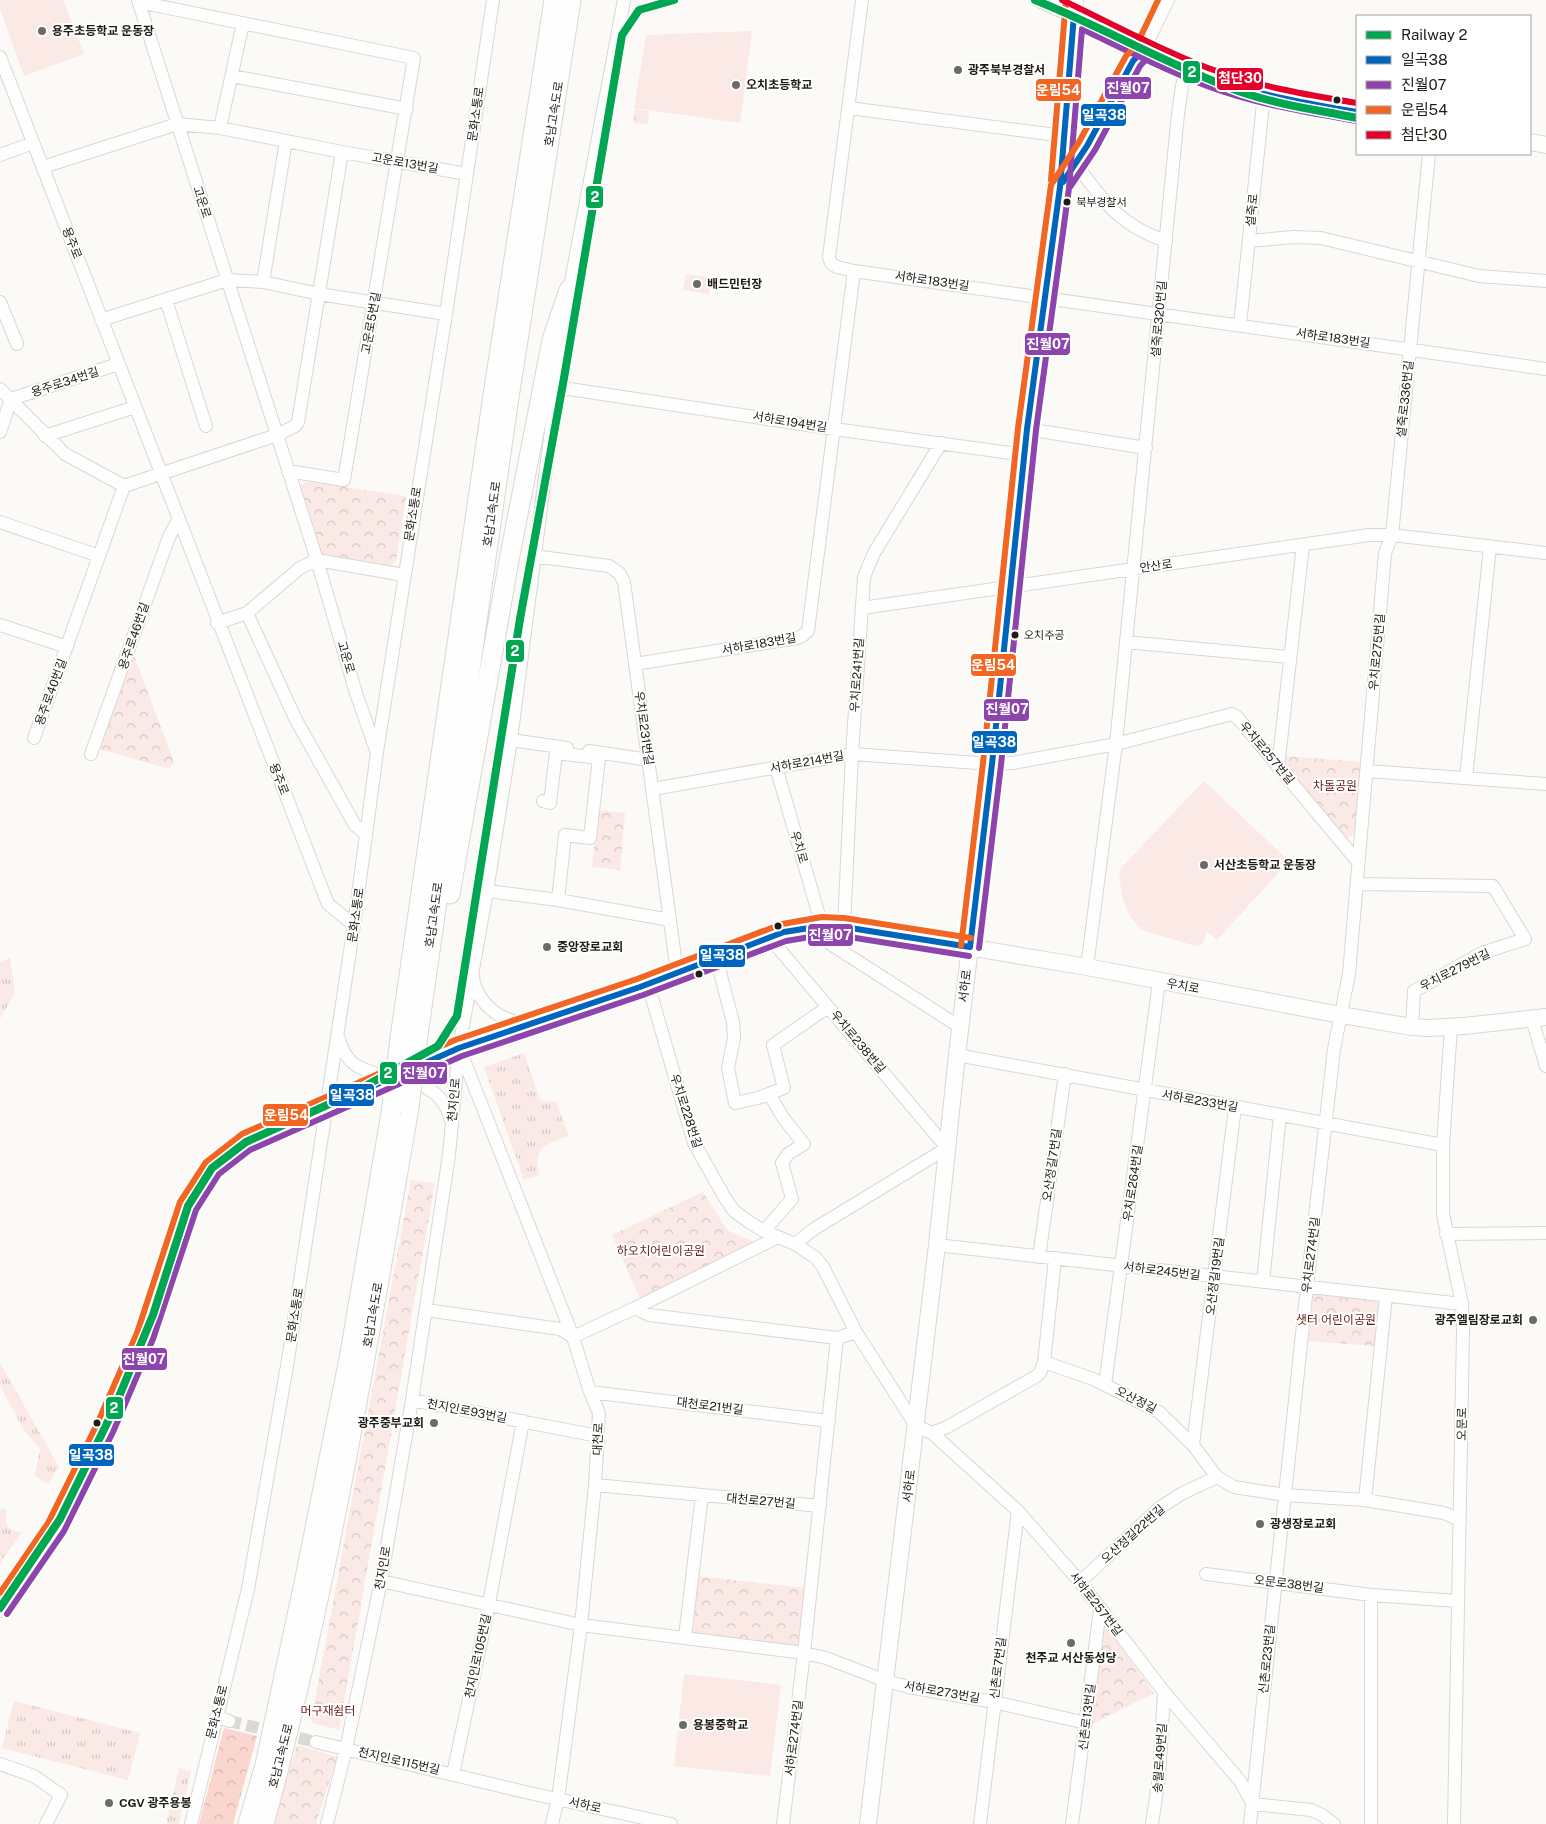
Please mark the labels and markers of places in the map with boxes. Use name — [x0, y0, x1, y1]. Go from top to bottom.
place label: 용주초등학교 운동장 — [52, 24, 154, 38]
marker: 용주초등학교 운동장 — [36, 25, 48, 37]
place label: 광주북부경찰서 — [968, 63, 1045, 77]
marker: 광주북부경찰서 — [952, 64, 964, 76]
place label: 오치초등학교 — [746, 78, 812, 92]
marker: 오치초등학교 — [730, 79, 742, 91]
unlabelled marker — [1332, 95, 1342, 105]
place label: 북부경찰서 — [1076, 196, 1127, 208]
marker: 북부경찰서 — [1062, 197, 1072, 207]
place label: 배드민턴장 — [707, 277, 762, 291]
marker: 배드민턴장 — [691, 278, 703, 290]
place label: 오치주공 — [1024, 629, 1064, 641]
marker: 오치주공 — [1010, 630, 1020, 640]
place label: 서산초등학교 운동장 — [1214, 858, 1316, 872]
marker: 서산초등학교 운동장 — [1198, 859, 1210, 871]
unlabelled marker — [773, 921, 783, 931]
place label: 중앙장로교회 — [557, 940, 623, 954]
marker: 중앙장로교회 — [541, 941, 553, 953]
unlabelled marker — [694, 969, 704, 979]
place label: 광주엘림장로교회 — [1435, 1313, 1523, 1327]
marker: 광주엘림장로교회 — [1527, 1314, 1539, 1326]
place label: 광주중부교회 — [358, 1416, 424, 1430]
marker: 광주중부교회 — [428, 1417, 440, 1429]
unlabelled marker — [92, 1418, 102, 1428]
place label: 광생장로교회 — [1270, 1517, 1336, 1531]
marker: 광생장로교회 — [1254, 1518, 1266, 1530]
marker: 천주교 서산동성당 — [1065, 1637, 1077, 1649]
place label: 천주교 서산동성당 — [1025, 1651, 1117, 1665]
place label: 용봉중학교 — [693, 1718, 748, 1732]
marker: 용봉중학교 — [677, 1719, 689, 1731]
place label: CGV 광주용봉 — [119, 1796, 192, 1810]
marker: CGV 광주용봉 — [103, 1797, 115, 1809]

